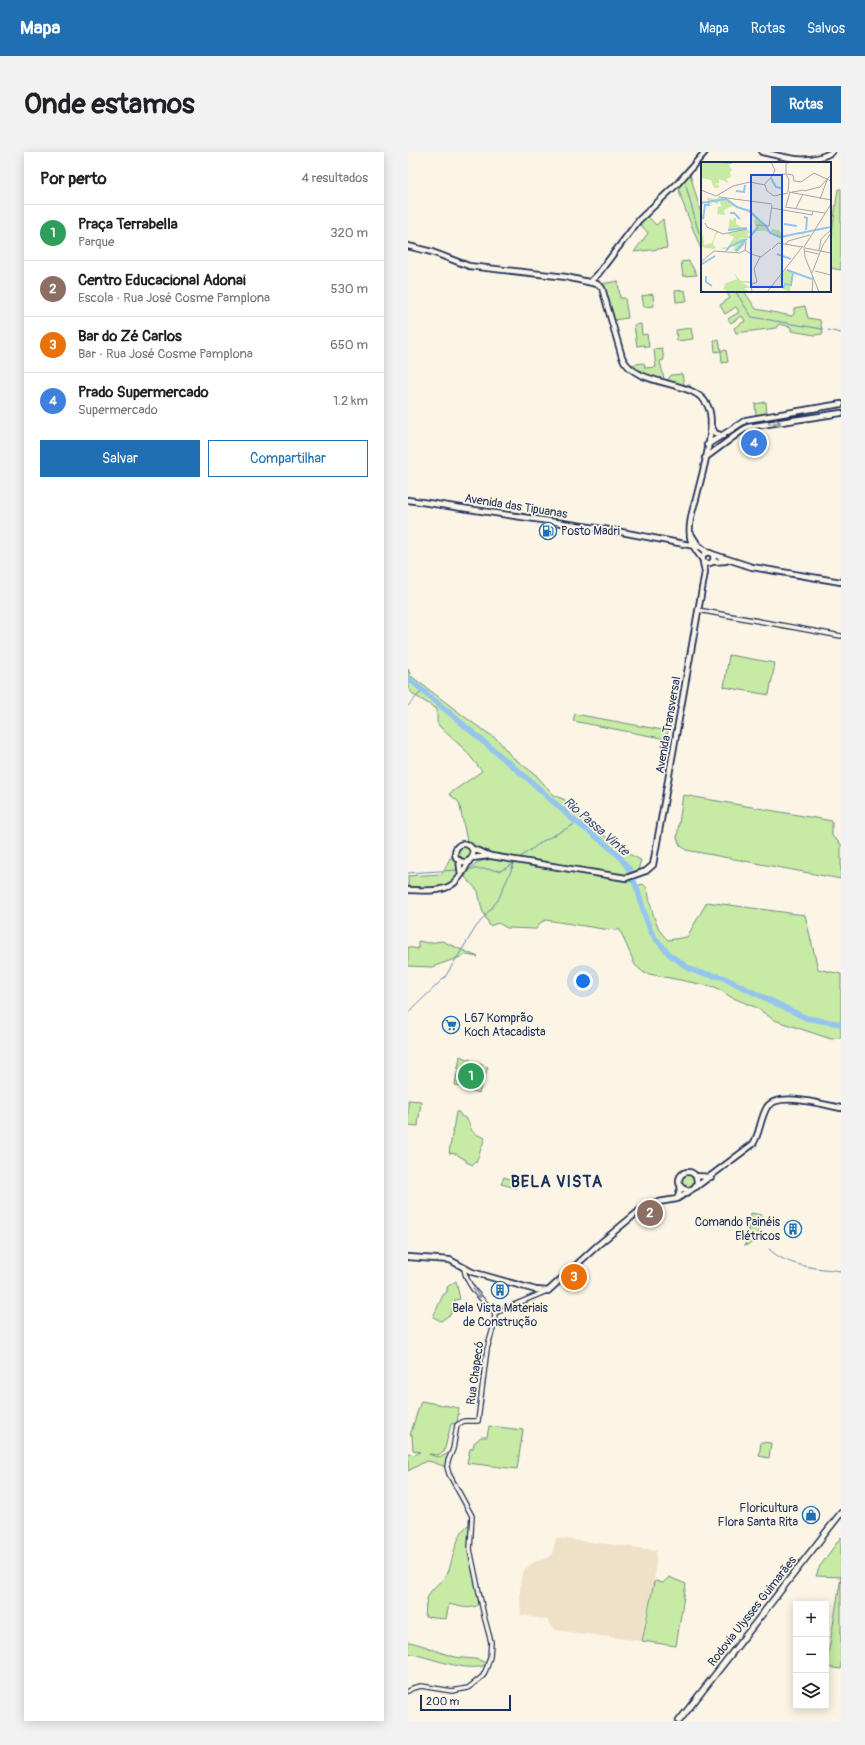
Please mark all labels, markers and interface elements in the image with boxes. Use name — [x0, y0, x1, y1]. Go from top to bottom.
text: Mapa — [20, 16, 60, 40]
text: Mapa — [699, 20, 729, 37]
text: Rotas — [751, 20, 785, 37]
text: Salvos — [807, 20, 845, 37]
button: Rotas — [771, 86, 841, 123]
text: Onde estamos — [24, 87, 195, 122]
inset map — [701, 162, 831, 292]
text: Por perto — [40, 168, 107, 189]
text: 4 resultados — [301, 170, 368, 186]
text: Praça Terrabella — [78, 215, 178, 234]
text: 1 — [50, 225, 56, 241]
text: 320 m — [330, 225, 368, 241]
text: Parque — [78, 234, 114, 250]
text: Centro Educacional Adonai — [78, 271, 246, 290]
text: 2 — [49, 281, 57, 297]
text: 530 m — [330, 281, 368, 297]
text: Escola · Rua José Cosme Pamplona — [78, 290, 270, 306]
text: Bar do Zé Carlos — [78, 327, 182, 346]
text: 3 — [49, 337, 57, 353]
text: 650 m — [330, 337, 368, 353]
text: Bar · Rua José Cosme Pamplona — [78, 346, 253, 362]
text: Prado Supermercado — [78, 383, 209, 402]
text: 4 — [49, 393, 57, 409]
text: 1.2 km — [333, 393, 368, 409]
text: Supermercado — [78, 402, 158, 418]
one-way arrow — [769, 419, 782, 427]
pin: 4 — [741, 428, 767, 458]
button: Salvar — [40, 440, 200, 477]
button: Compartilhar — [208, 440, 368, 477]
street label: Avenida das Tipuanas — [463, 491, 569, 522]
fuel station icon: Posto Madri — [538, 521, 558, 541]
place label: Posto Madri — [561, 524, 620, 539]
street label: Avenida Transversal — [653, 675, 684, 775]
water label: Rio Passa Vinte — [560, 794, 634, 861]
your location — [573, 971, 593, 991]
place label: L67 Komprão Koch Atacadista — [464, 1011, 546, 1040]
supermarket icon: L67 Komprão Koch Atacadista — [441, 1015, 461, 1035]
pin: 1 — [458, 1061, 484, 1091]
district label: BELA VISTA — [511, 1172, 603, 1192]
pin: 2 — [637, 1198, 663, 1228]
place label: Comando Painéis Elétricos — [695, 1215, 781, 1244]
building icon: Comando Painéis Elétricos — [783, 1219, 803, 1239]
pin: 3 — [561, 1262, 587, 1292]
building icon: Bela Vista Materiais de Construção — [490, 1280, 510, 1300]
one-way arrow — [472, 1287, 481, 1298]
place label: Bela Vista Materiais de Construção — [452, 1301, 548, 1330]
street label: Rua Chapecó — [464, 1340, 487, 1406]
place label: Floricultura Flora Santa Rita — [718, 1501, 798, 1530]
shop icon: Floricultura Flora Santa Rita — [801, 1505, 821, 1525]
street label: Rodovia Ulysses Guimarães — [705, 1553, 800, 1669]
map controls — [793, 1601, 829, 1709]
button: + — [793, 1601, 829, 1637]
button: − — [793, 1637, 829, 1673]
button: layers — [793, 1673, 829, 1709]
scale bar — [420, 1693, 511, 1712]
text: 200 m — [426, 1695, 459, 1708]

